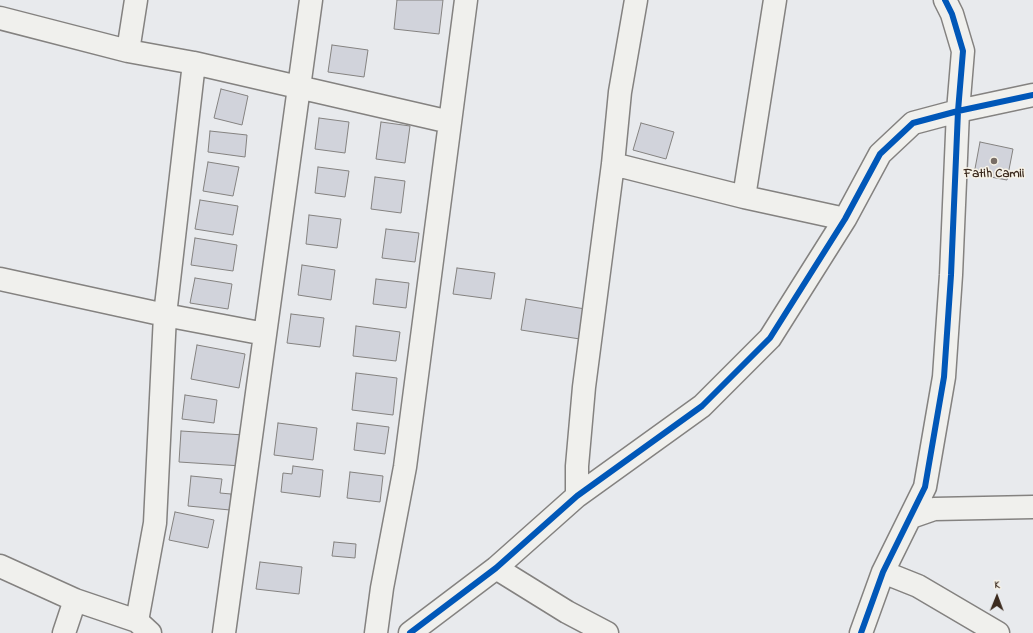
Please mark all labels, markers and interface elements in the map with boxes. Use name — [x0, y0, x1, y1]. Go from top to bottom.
marker: Fatih Camii — [989, 156, 999, 166]
place label: Fatih Camii — [964, 167, 1024, 183]
north arrow — [977, 577, 1017, 617]
text: K — [994, 577, 1000, 593]

